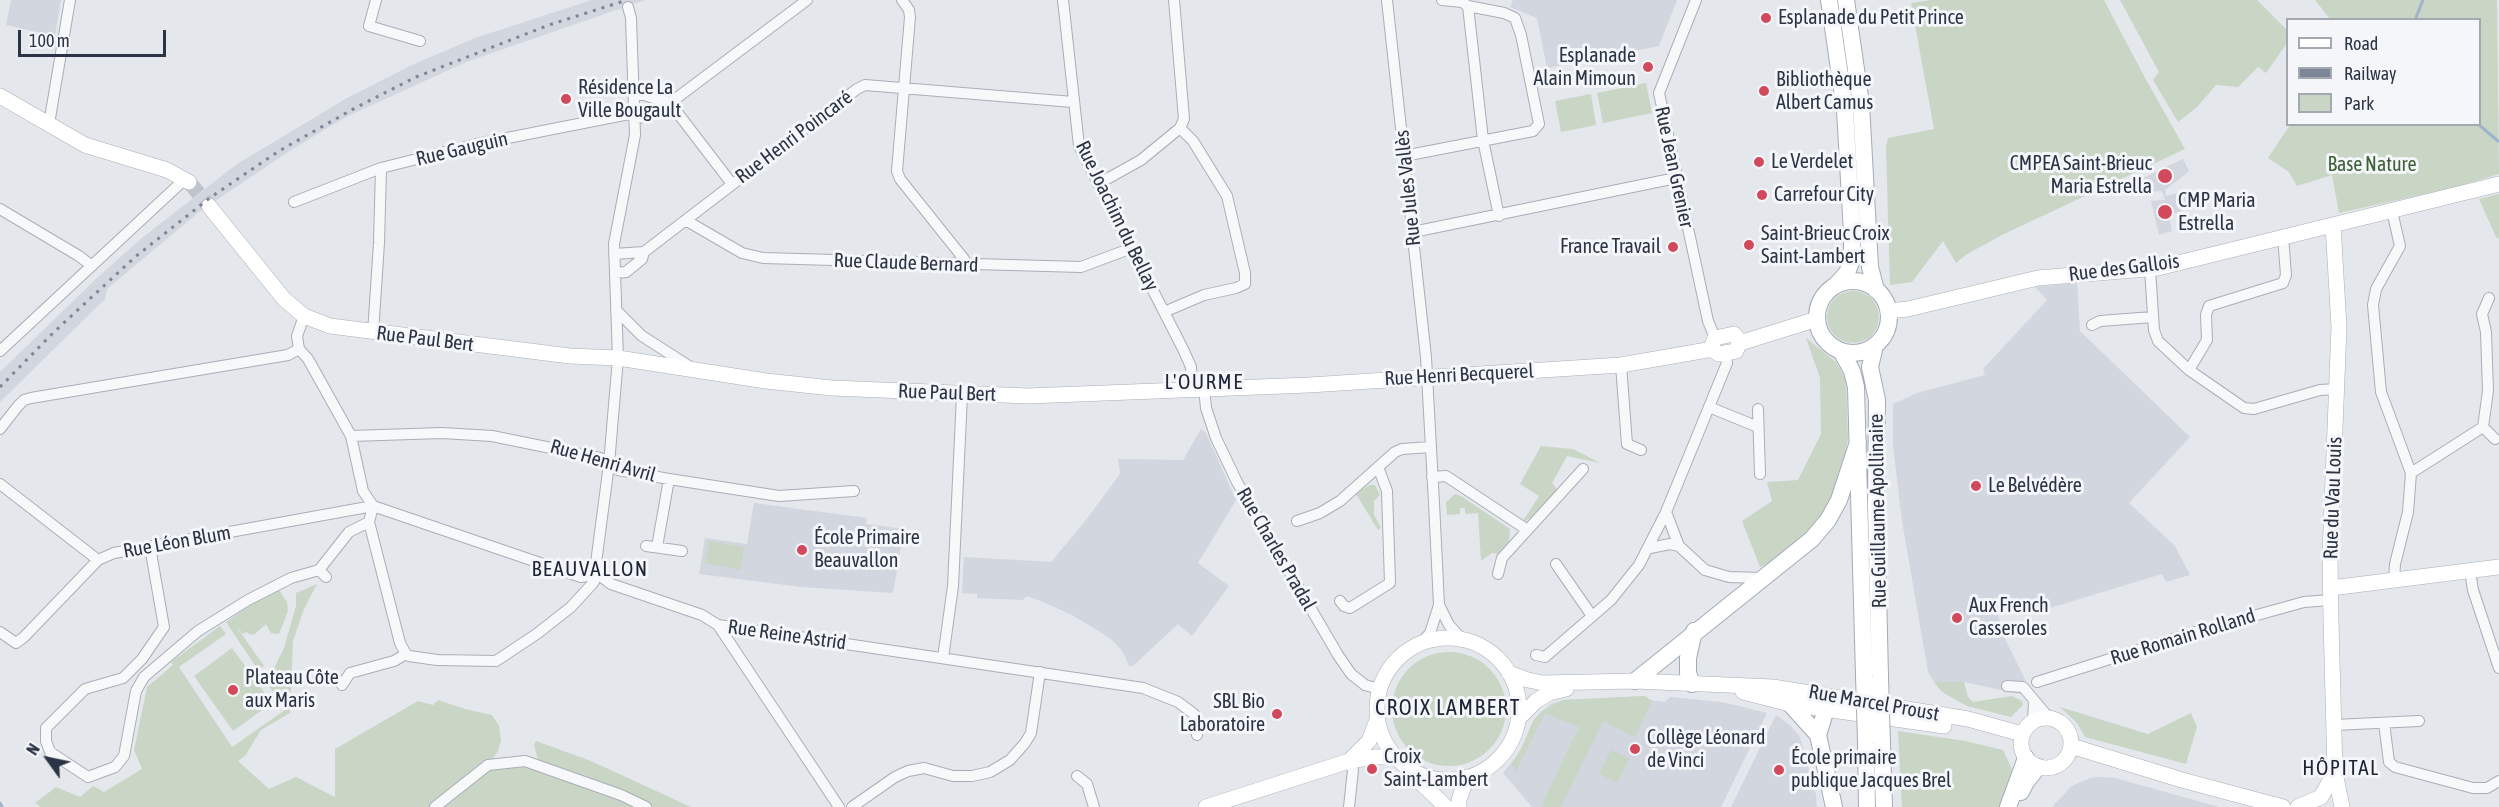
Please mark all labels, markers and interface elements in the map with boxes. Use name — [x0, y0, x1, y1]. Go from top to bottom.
place label: Esplanade du Petit Prince — [1778, 6, 1964, 30]
marker: Esplanade du Petit Prince — [1759, 11, 1773, 25]
scale bar — [21, 18, 170, 56]
legend — [2286, 18, 2481, 126]
text: 100 m — [29, 30, 70, 51]
text: Road — [2344, 33, 2378, 54]
place label: Esplanade Alain Mimoun — [1533, 44, 1636, 91]
marker: Esplanade Alain Mimoun — [1641, 60, 1655, 74]
text: Railway — [2344, 63, 2396, 84]
place label: Bibliothèque Albert Camus — [1776, 68, 1873, 115]
place label: Résidence La Ville Bougault — [578, 76, 681, 123]
marker: Bibliothèque Albert Camus — [1757, 84, 1771, 98]
street label: Rue Henri Poincaré — [731, 85, 857, 189]
marker: Résidence La Ville Bougault — [559, 92, 573, 106]
text: Park — [2344, 93, 2374, 114]
street label: Rue Jean Grenier — [1649, 104, 1699, 230]
street label: Rue Gauguin — [414, 127, 510, 171]
street label: Rue Jules Vallès — [1390, 129, 1426, 247]
street label: Rue Joachim du Bellay — [1070, 137, 1164, 295]
place label: Le Verdelet — [1771, 150, 1853, 174]
place label: CMPEA Saint-Brieuc Maria Estrella — [2010, 152, 2152, 199]
park label: Base Nature — [2327, 153, 2417, 177]
marker: Le Verdelet — [1752, 155, 1766, 169]
marker: CMPEA Saint-Brieuc Maria Estrella — [2156, 167, 2174, 185]
place label: Carrefour City — [1774, 183, 1874, 207]
marker: Carrefour City — [1755, 188, 1769, 202]
place label: CMP Maria Estrella — [2178, 189, 2255, 236]
marker: CMP Maria Estrella — [2156, 203, 2174, 221]
place label: Saint-Brieuc Croix Saint-Lambert — [1761, 222, 1890, 269]
place label: France Travail — [1560, 235, 1661, 259]
marker: Saint-Brieuc Croix Saint-Lambert — [1742, 238, 1756, 252]
marker: France Travail — [1666, 240, 1680, 254]
street label: Rue Claude Bernard — [833, 248, 979, 278]
street label: Rue des Gallois — [2067, 249, 2181, 287]
street label: Rue Paul Bert — [375, 321, 475, 357]
street label: Rue Henri Becquerel — [1384, 359, 1534, 391]
district label: L'OURME — [1164, 369, 1244, 395]
street label: Rue Paul Bert — [898, 379, 996, 407]
street label: Rue Guillaume Apollinaire — [1864, 414, 1892, 608]
street label: Rue Henri Avril — [547, 434, 659, 488]
street label: Rue du Vau Louis — [2319, 436, 2347, 560]
place label: Le Belvédère — [1988, 474, 2082, 498]
marker: Le Belvédère — [1969, 479, 1983, 493]
street label: Rue Charles Pradal — [1231, 483, 1321, 615]
street label: Rue Léon Blum — [121, 521, 233, 563]
place label: École Primaire Beauvallon — [814, 526, 920, 573]
marker: École Primaire Beauvallon — [795, 543, 809, 557]
district label: BEAUVALLON — [531, 556, 649, 582]
place label: Aux French Casseroles — [1969, 594, 2049, 641]
street label: Rue Romain Rolland — [2108, 604, 2258, 670]
marker: Aux French Casseroles — [1950, 611, 1964, 625]
street label: Rue Reine Astrid — [726, 615, 848, 655]
place label: Plateau Côte aux Maris — [245, 666, 339, 713]
street label: Rue Marcel Proust — [1807, 680, 1941, 726]
marker: Plateau Côte aux Maris — [226, 683, 240, 697]
place label: SBL Bio Laboratoire — [1180, 690, 1265, 737]
district label: CROIX LAMBERT — [1375, 695, 1521, 721]
marker: SBL Bio Laboratoire — [1270, 707, 1284, 721]
place label: Collège Léonard de Vinci — [1647, 726, 1765, 773]
north arrow — [18, 729, 78, 789]
text: N — [23, 740, 43, 758]
marker: Collège Léonard de Vinci — [1628, 742, 1642, 756]
place label: Croix Saint-Lambert — [1384, 745, 1488, 792]
place label: École primaire publique Jacques Brel — [1791, 746, 1951, 793]
district label: HÔPITAL — [2302, 755, 2380, 781]
marker: Croix Saint-Lambert — [1365, 762, 1379, 776]
marker: École primaire publique Jacques Brel — [1772, 763, 1786, 777]

